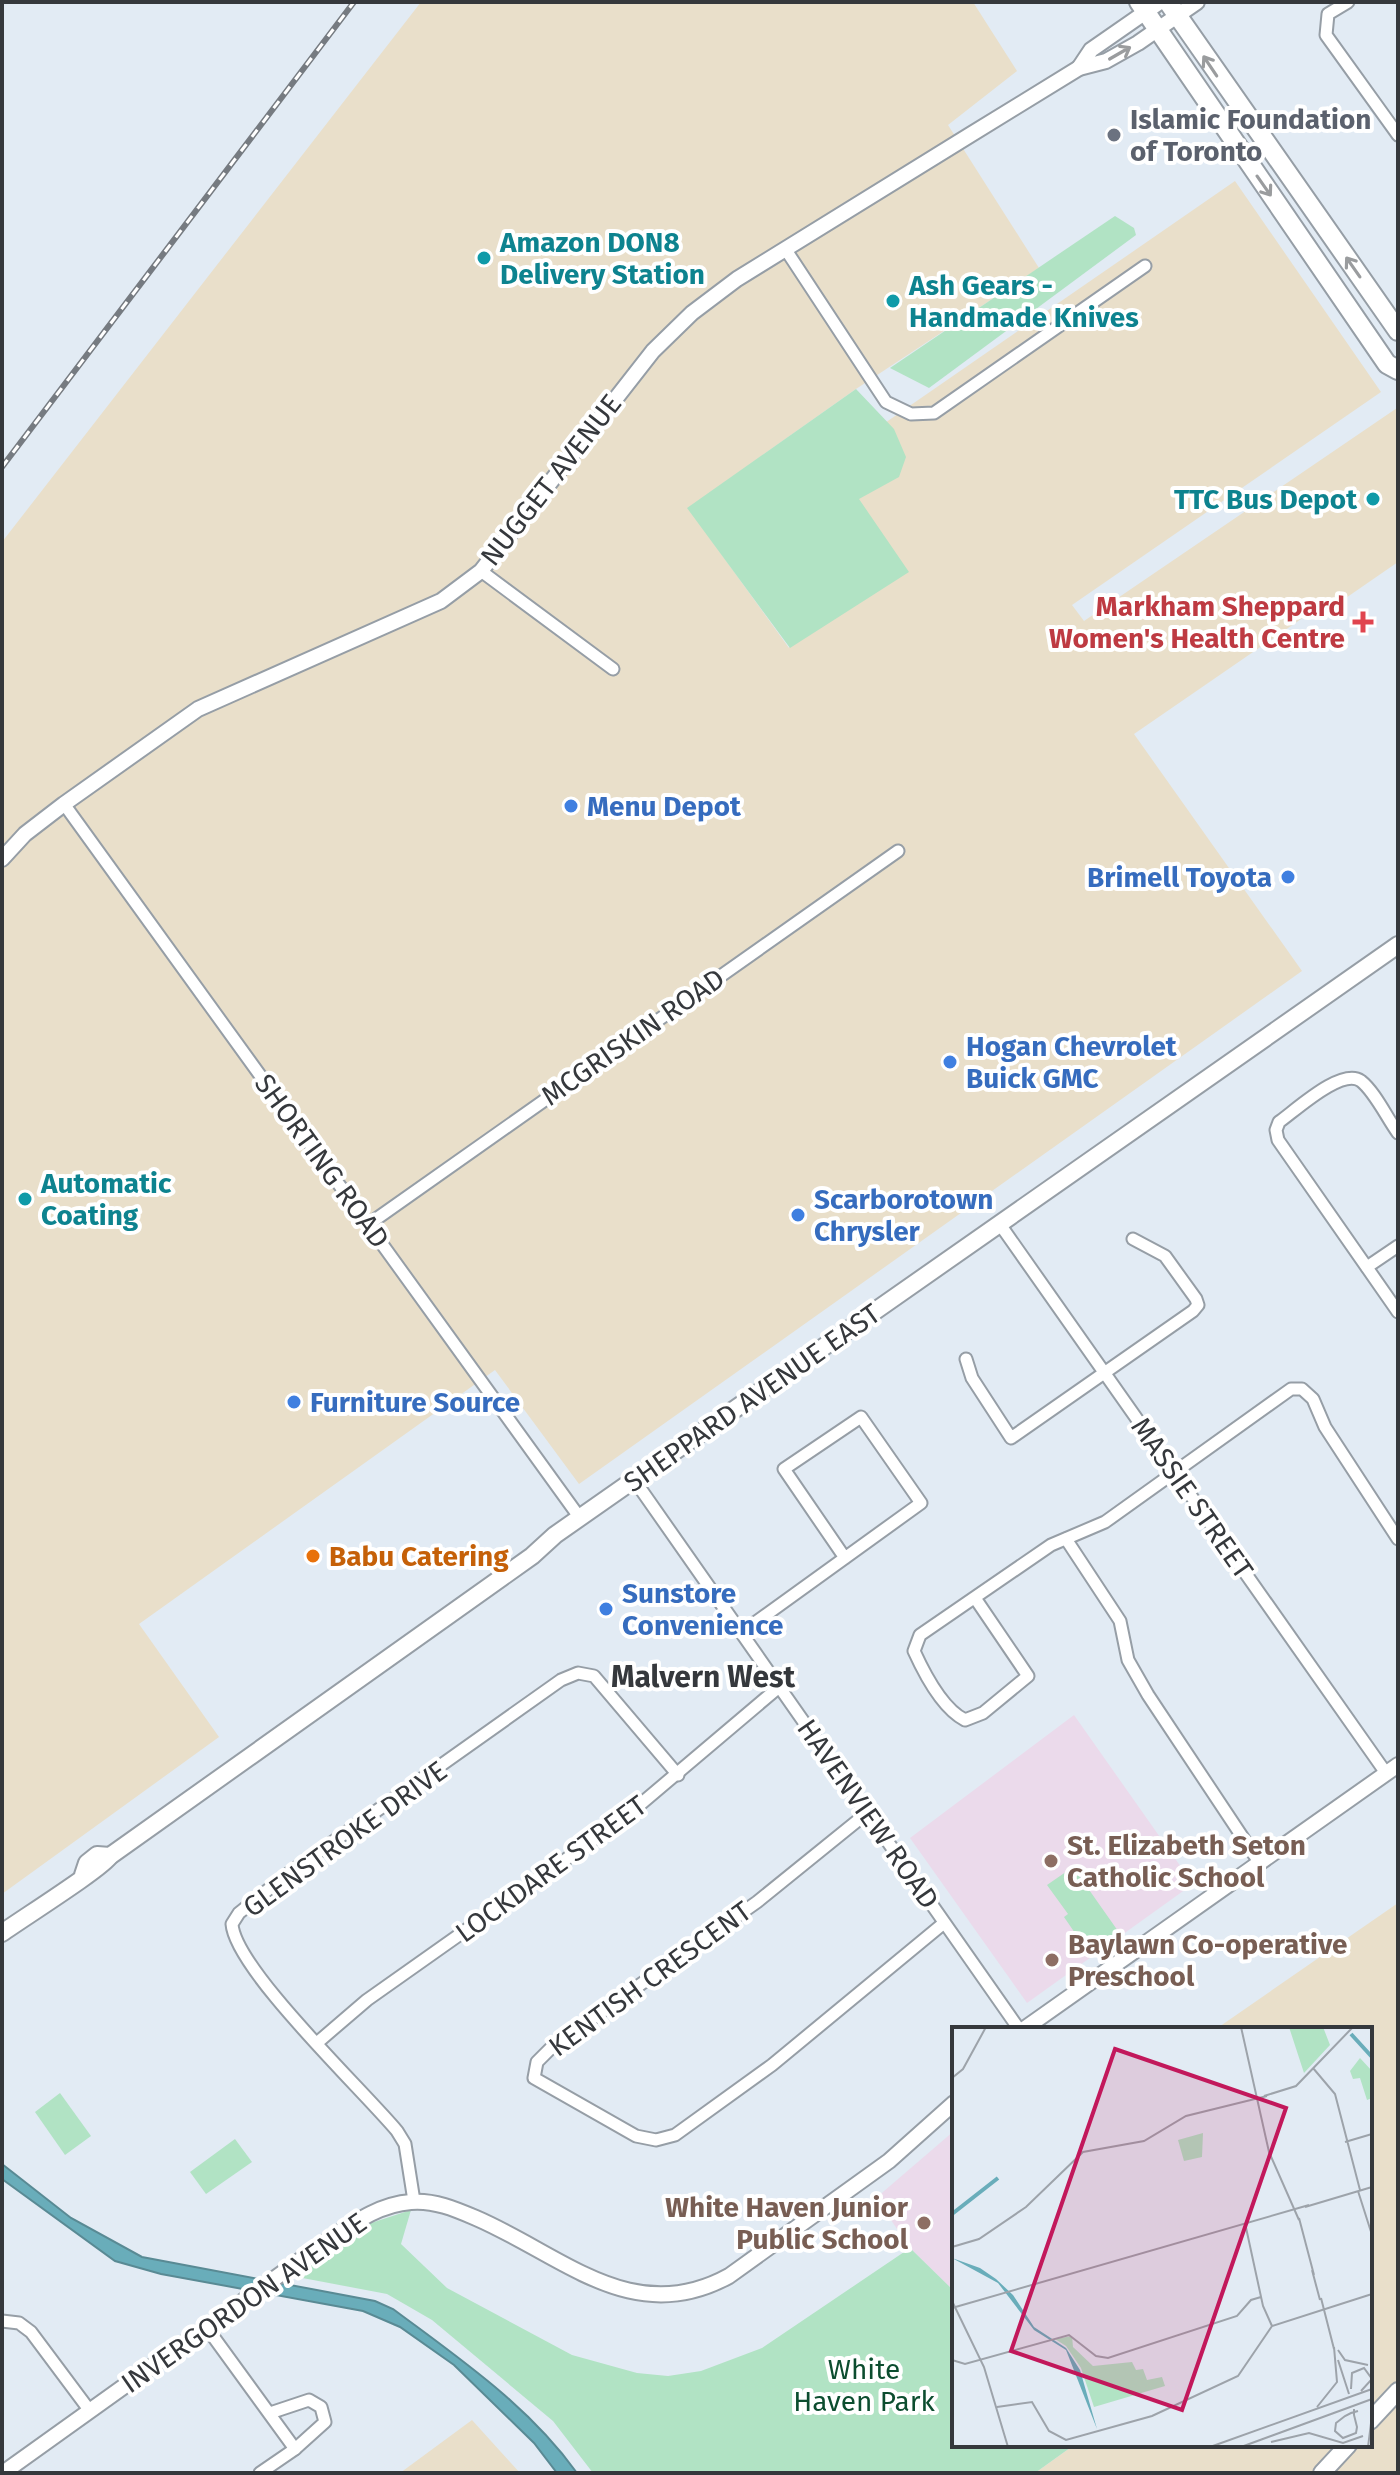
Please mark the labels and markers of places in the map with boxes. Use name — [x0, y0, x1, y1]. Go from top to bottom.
place label: Islamic Foundation of Toronto — [1130, 103, 1371, 168]
marker: Islamic Foundation of Toronto — [1105, 126, 1123, 144]
place label: Amazon DON8 Delivery Station — [499, 226, 705, 291]
marker: Amazon DON8 Delivery Station — [475, 249, 493, 267]
place label: Ash Gears - Handmade Knives — [908, 269, 1139, 334]
marker: Ash Gears - Handmade Knives — [884, 292, 902, 310]
place label: TTC Bus Depot — [1174, 483, 1358, 516]
marker: TTC Bus Depot — [1364, 490, 1382, 508]
place label: Markham Sheppard Women's Health Centre — [1049, 590, 1345, 655]
marker: Markham Sheppard Women's Health Centre — [1352, 611, 1374, 633]
place label: Menu Depot — [587, 790, 742, 823]
marker: Menu Depot — [562, 797, 580, 815]
place label: Brimell Toyota — [1087, 861, 1272, 894]
marker: Brimell Toyota — [1279, 868, 1297, 886]
place label: Hogan Chevrolet Buick GMC — [966, 1030, 1178, 1095]
marker: Hogan Chevrolet Buick GMC — [941, 1053, 959, 1071]
place label: Automatic Coating — [40, 1167, 172, 1232]
place label: Scarborotown Chrysler — [814, 1183, 993, 1248]
marker: Automatic Coating — [16, 1190, 34, 1208]
marker: Scarborotown Chrysler — [789, 1206, 807, 1224]
place label: Furniture Source — [310, 1386, 520, 1419]
marker: Furniture Source — [285, 1393, 303, 1411]
place label: Babu Catering — [329, 1540, 509, 1573]
marker: Babu Catering — [304, 1547, 322, 1565]
place label: Sunstore Convenience — [622, 1577, 783, 1642]
marker: Sunstore Convenience — [597, 1600, 615, 1618]
place label: St. Elizabeth Seton Catholic School — [1067, 1829, 1306, 1894]
marker: St. Elizabeth Seton Catholic School — [1042, 1852, 1060, 1870]
place label: Baylawn Co-operative Preschool — [1068, 1928, 1348, 1993]
marker: Baylawn Co-operative Preschool — [1043, 1951, 1061, 1969]
place label: White Haven Junior Public School — [665, 2191, 909, 2256]
marker: White Haven Junior Public School — [915, 2214, 933, 2232]

